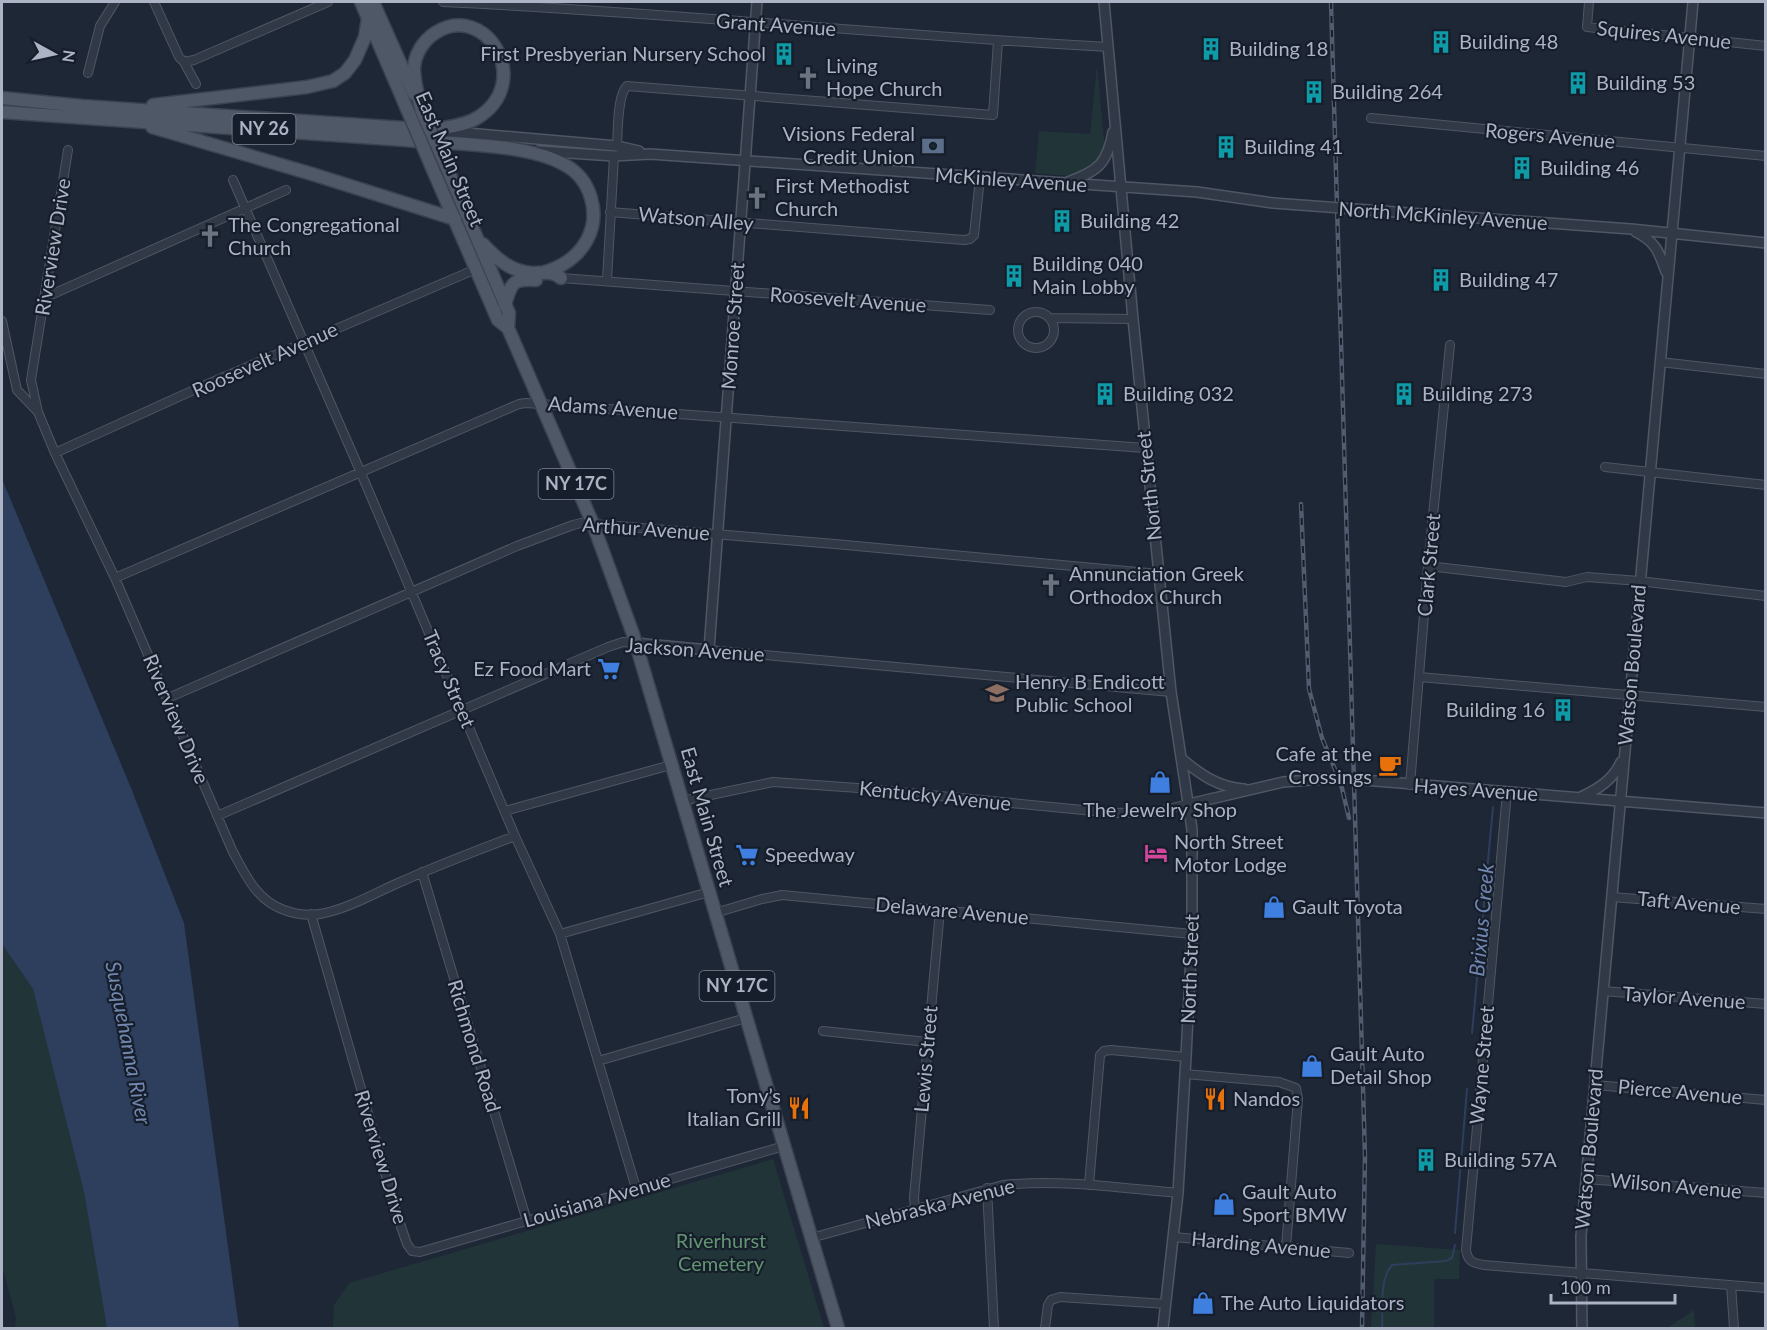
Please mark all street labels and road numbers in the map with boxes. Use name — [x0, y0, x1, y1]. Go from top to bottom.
street label: Grant Avenue — [715, 8, 837, 40]
street label: Squires Avenue — [1596, 15, 1732, 53]
street label: East Main Street — [412, 88, 490, 230]
road number: NY 26 — [232, 114, 296, 144]
street label: Rogers Avenue — [1484, 117, 1616, 153]
street label: McKinley Avenue — [934, 162, 1088, 196]
street label: Riverview Drive — [29, 176, 75, 317]
street label: North McKinley Avenue — [1338, 196, 1548, 234]
street label: Watson Alley — [637, 201, 755, 235]
street label: Monroe Street — [716, 262, 748, 390]
street label: Roosevelt Avenue — [769, 282, 927, 316]
street label: Roosevelt Avenue — [188, 316, 341, 402]
street label: Adams Avenue — [547, 390, 679, 424]
street label: North Street — [1130, 430, 1166, 542]
road number: NY 17C — [538, 469, 614, 499]
street label: Arthur Avenue — [581, 512, 711, 544]
street label: Clark Street — [1412, 512, 1444, 617]
street label: Watson Boulevard — [1612, 584, 1650, 746]
street label: Tracy Street — [419, 626, 481, 731]
street label: Jackson Avenue — [625, 632, 766, 666]
street label: Riverview Drive — [139, 650, 215, 787]
street label: East Main Street — [677, 744, 739, 889]
street label: Hayes Avenue — [1413, 773, 1539, 805]
street label: Kentucky Avenue — [858, 775, 1012, 815]
street label: Taft Avenue — [1636, 886, 1742, 918]
street label: Delaware Avenue — [874, 891, 1030, 929]
street label: North Street — [1175, 914, 1203, 1024]
road number: NY 17C — [700, 971, 774, 1001]
street label: Richmond Road — [443, 976, 507, 1115]
street label: Taylor Avenue — [1622, 981, 1746, 1013]
street label: Lewis Street — [908, 1005, 942, 1113]
street label: Wayne Street — [1464, 1005, 1498, 1125]
street label: Watson Boulevard — [1569, 1068, 1607, 1230]
street label: Pierce Avenue — [1617, 1074, 1743, 1108]
street label: Riverview Drive — [350, 1087, 414, 1227]
street label: Louisiana Avenue — [520, 1167, 673, 1232]
street label: Wilson Avenue — [1609, 1167, 1743, 1203]
street label: Nebraska Avenue — [863, 1173, 1017, 1233]
street label: Harding Avenue — [1190, 1226, 1332, 1262]

